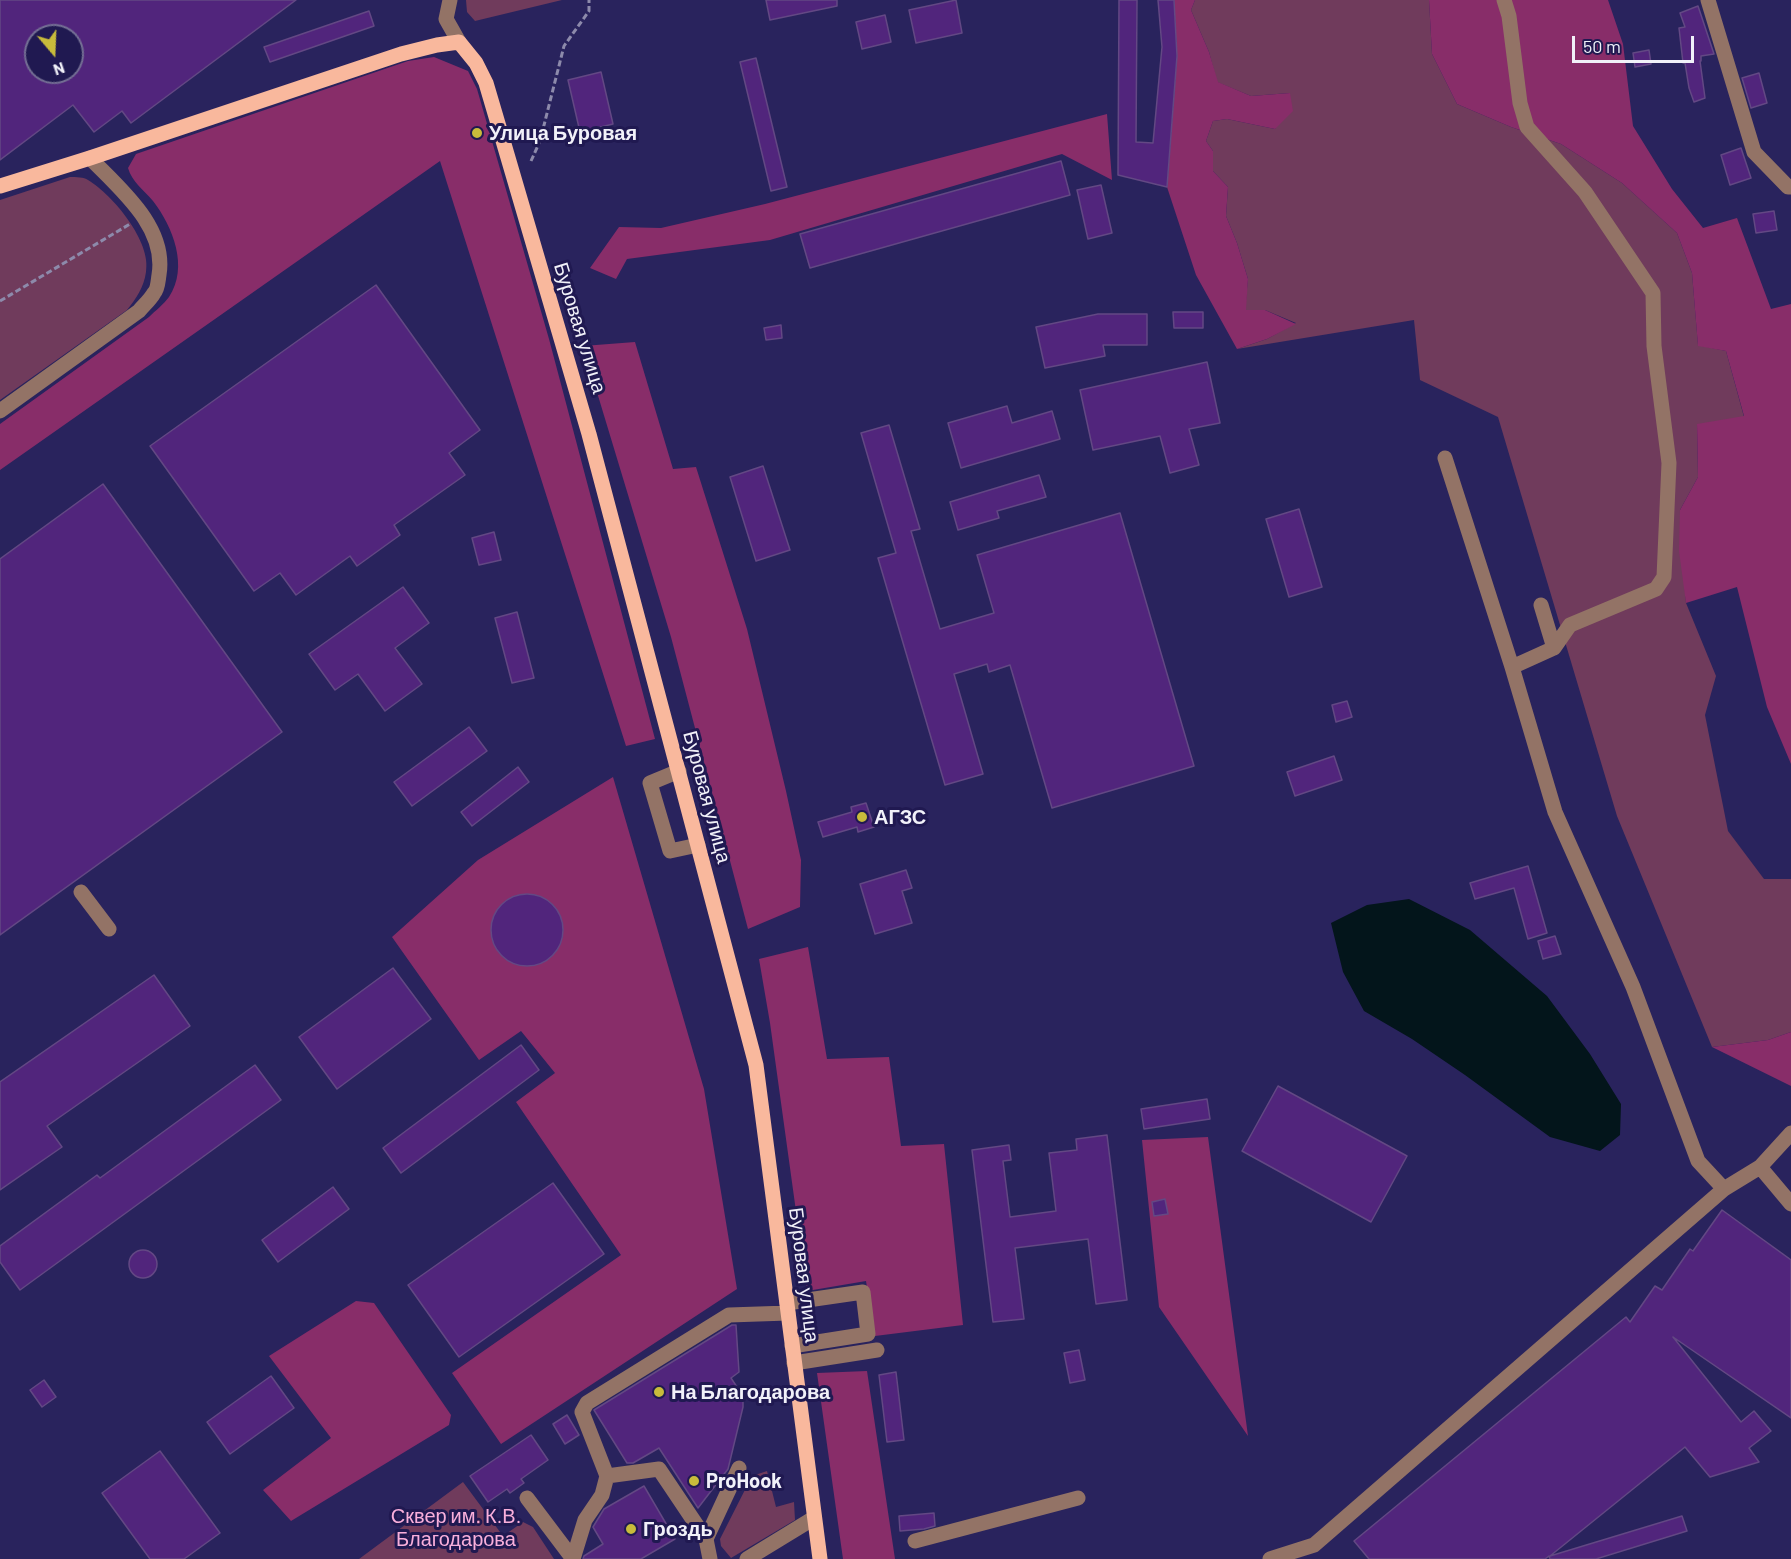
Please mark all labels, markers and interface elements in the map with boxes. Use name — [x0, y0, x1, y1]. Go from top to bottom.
north arrow — [24, 24, 84, 84]
scale bar — [1575, 24, 1696, 62]
text: 50 m — [1583, 35, 1621, 57]
text: N — [51, 59, 68, 80]
place label: Улица Буровая — [489, 121, 637, 145]
marker: Улица Буровая — [470, 126, 484, 140]
street label: Буровая улица — [549, 259, 611, 397]
street label: Буровая улица — [678, 728, 736, 866]
place label: АГЗС — [874, 805, 926, 829]
marker: АГЗС — [855, 810, 869, 824]
street label: Буровая улица — [784, 1206, 824, 1344]
place label: На Благодарова — [671, 1380, 830, 1404]
marker: На Благодарова — [652, 1385, 666, 1399]
place label: ProHook — [706, 1469, 782, 1493]
marker: ProHook — [687, 1474, 701, 1488]
park label: Сквер им. К.В. Благодарова — [391, 1504, 521, 1551]
place label: Гроздь — [643, 1517, 713, 1541]
marker: Гроздь — [624, 1522, 638, 1536]

